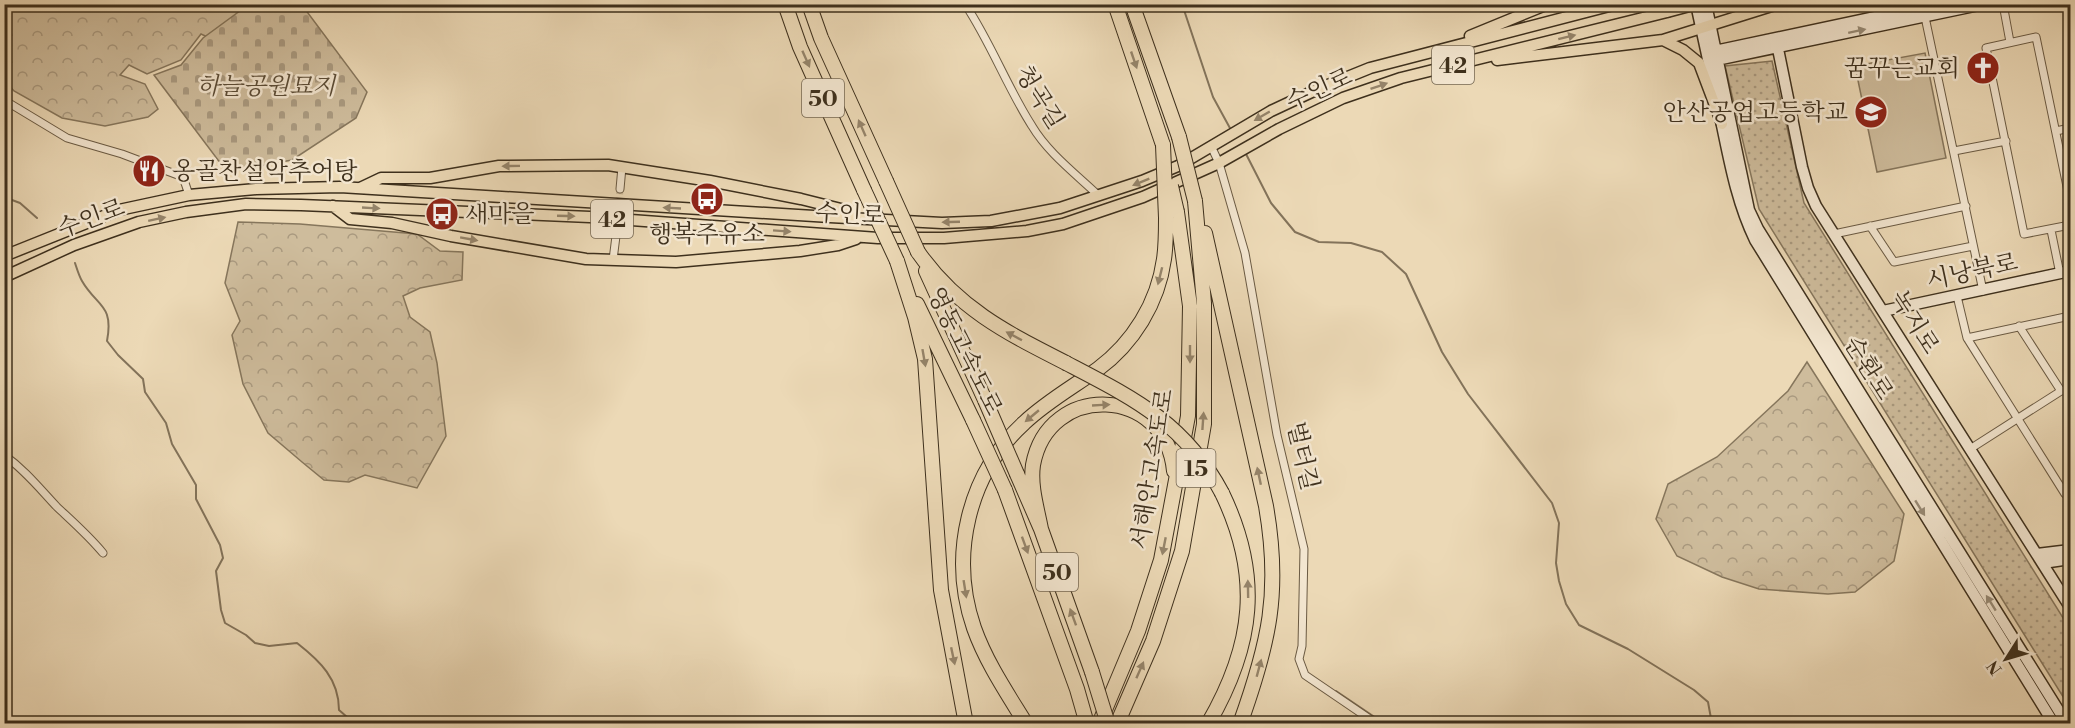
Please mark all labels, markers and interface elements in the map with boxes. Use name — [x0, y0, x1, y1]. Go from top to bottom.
one-way arrow — [1848, 26, 1867, 35]
one-way arrow — [1558, 31, 1577, 41]
road number: 42 — [1432, 46, 1474, 84]
church icon: 꿈꾸는교회 — [1965, 50, 2001, 86]
one-way arrow — [801, 51, 810, 68]
one-way arrow — [1130, 51, 1139, 69]
place label: 꿈꾸는교회 — [1844, 54, 1960, 84]
street label: 청곡길 — [1008, 60, 1070, 135]
street label: 수인로 — [1282, 62, 1357, 118]
park label: 하늘공원묘지 — [196, 72, 337, 102]
road number: 50 — [802, 79, 844, 117]
one-way arrow — [1370, 81, 1388, 90]
school or university icon: 안산공업고등학교 — [1853, 94, 1889, 130]
place label: 안산공업고등학교 — [1663, 98, 1848, 128]
one-way arrow — [1253, 111, 1270, 121]
one-way arrow — [857, 118, 867, 136]
restaurant icon: 옹골찬설악추어탕 — [131, 153, 167, 189]
place label: 옹골찬설악추어탕 — [172, 157, 358, 187]
one-way arrow — [502, 161, 521, 171]
one-way arrow — [1131, 177, 1149, 187]
bus stop icon: 행복주유소 — [689, 181, 725, 217]
street label: 수인로 — [54, 193, 129, 245]
bus stop icon: 새마을 — [424, 196, 460, 232]
street label: 수인로 — [814, 198, 885, 232]
place label: 새마을 — [465, 200, 535, 230]
road number: 42 — [591, 200, 633, 238]
one-way arrow — [663, 203, 682, 212]
one-way arrow — [362, 204, 381, 213]
one-way arrow — [557, 212, 576, 221]
one-way arrow — [148, 213, 166, 223]
one-way arrow — [941, 218, 960, 227]
place label: 행복주유소 — [649, 220, 765, 250]
one-way arrow — [772, 226, 791, 236]
one-way arrow — [459, 235, 478, 244]
street label: 시낭북로 — [1924, 248, 2021, 296]
one-way arrow — [1155, 267, 1165, 285]
street label: 영동고속도로 — [920, 282, 1008, 421]
street label: 녹지로 — [1883, 285, 1945, 360]
one-way arrow — [1005, 331, 1022, 341]
street label: 순환로 — [1837, 331, 1899, 406]
one-way arrow — [1185, 344, 1195, 363]
one-way arrow — [920, 349, 929, 368]
street label: 서해안고속도로 — [1125, 387, 1180, 552]
one-way arrow — [1092, 400, 1111, 409]
one-way arrow — [1024, 409, 1040, 422]
one-way arrow — [1198, 411, 1208, 430]
street label: 벌터길 — [1280, 419, 1324, 493]
road number: 15 — [1176, 449, 1216, 487]
one-way arrow — [1254, 466, 1263, 485]
one-way arrow — [1914, 500, 1925, 516]
one-way arrow — [1021, 536, 1031, 554]
one-way arrow — [1159, 537, 1168, 556]
road number: 50 — [1036, 553, 1078, 591]
one-way arrow — [1243, 579, 1253, 598]
one-way arrow — [961, 580, 970, 599]
one-way arrow — [1986, 595, 1997, 611]
one-way arrow — [1067, 608, 1077, 626]
north arrow — [1976, 629, 2036, 689]
one-way arrow — [949, 647, 958, 666]
text: N — [1983, 656, 2007, 678]
one-way arrow — [1255, 659, 1265, 677]
one-way arrow — [1136, 661, 1146, 679]

